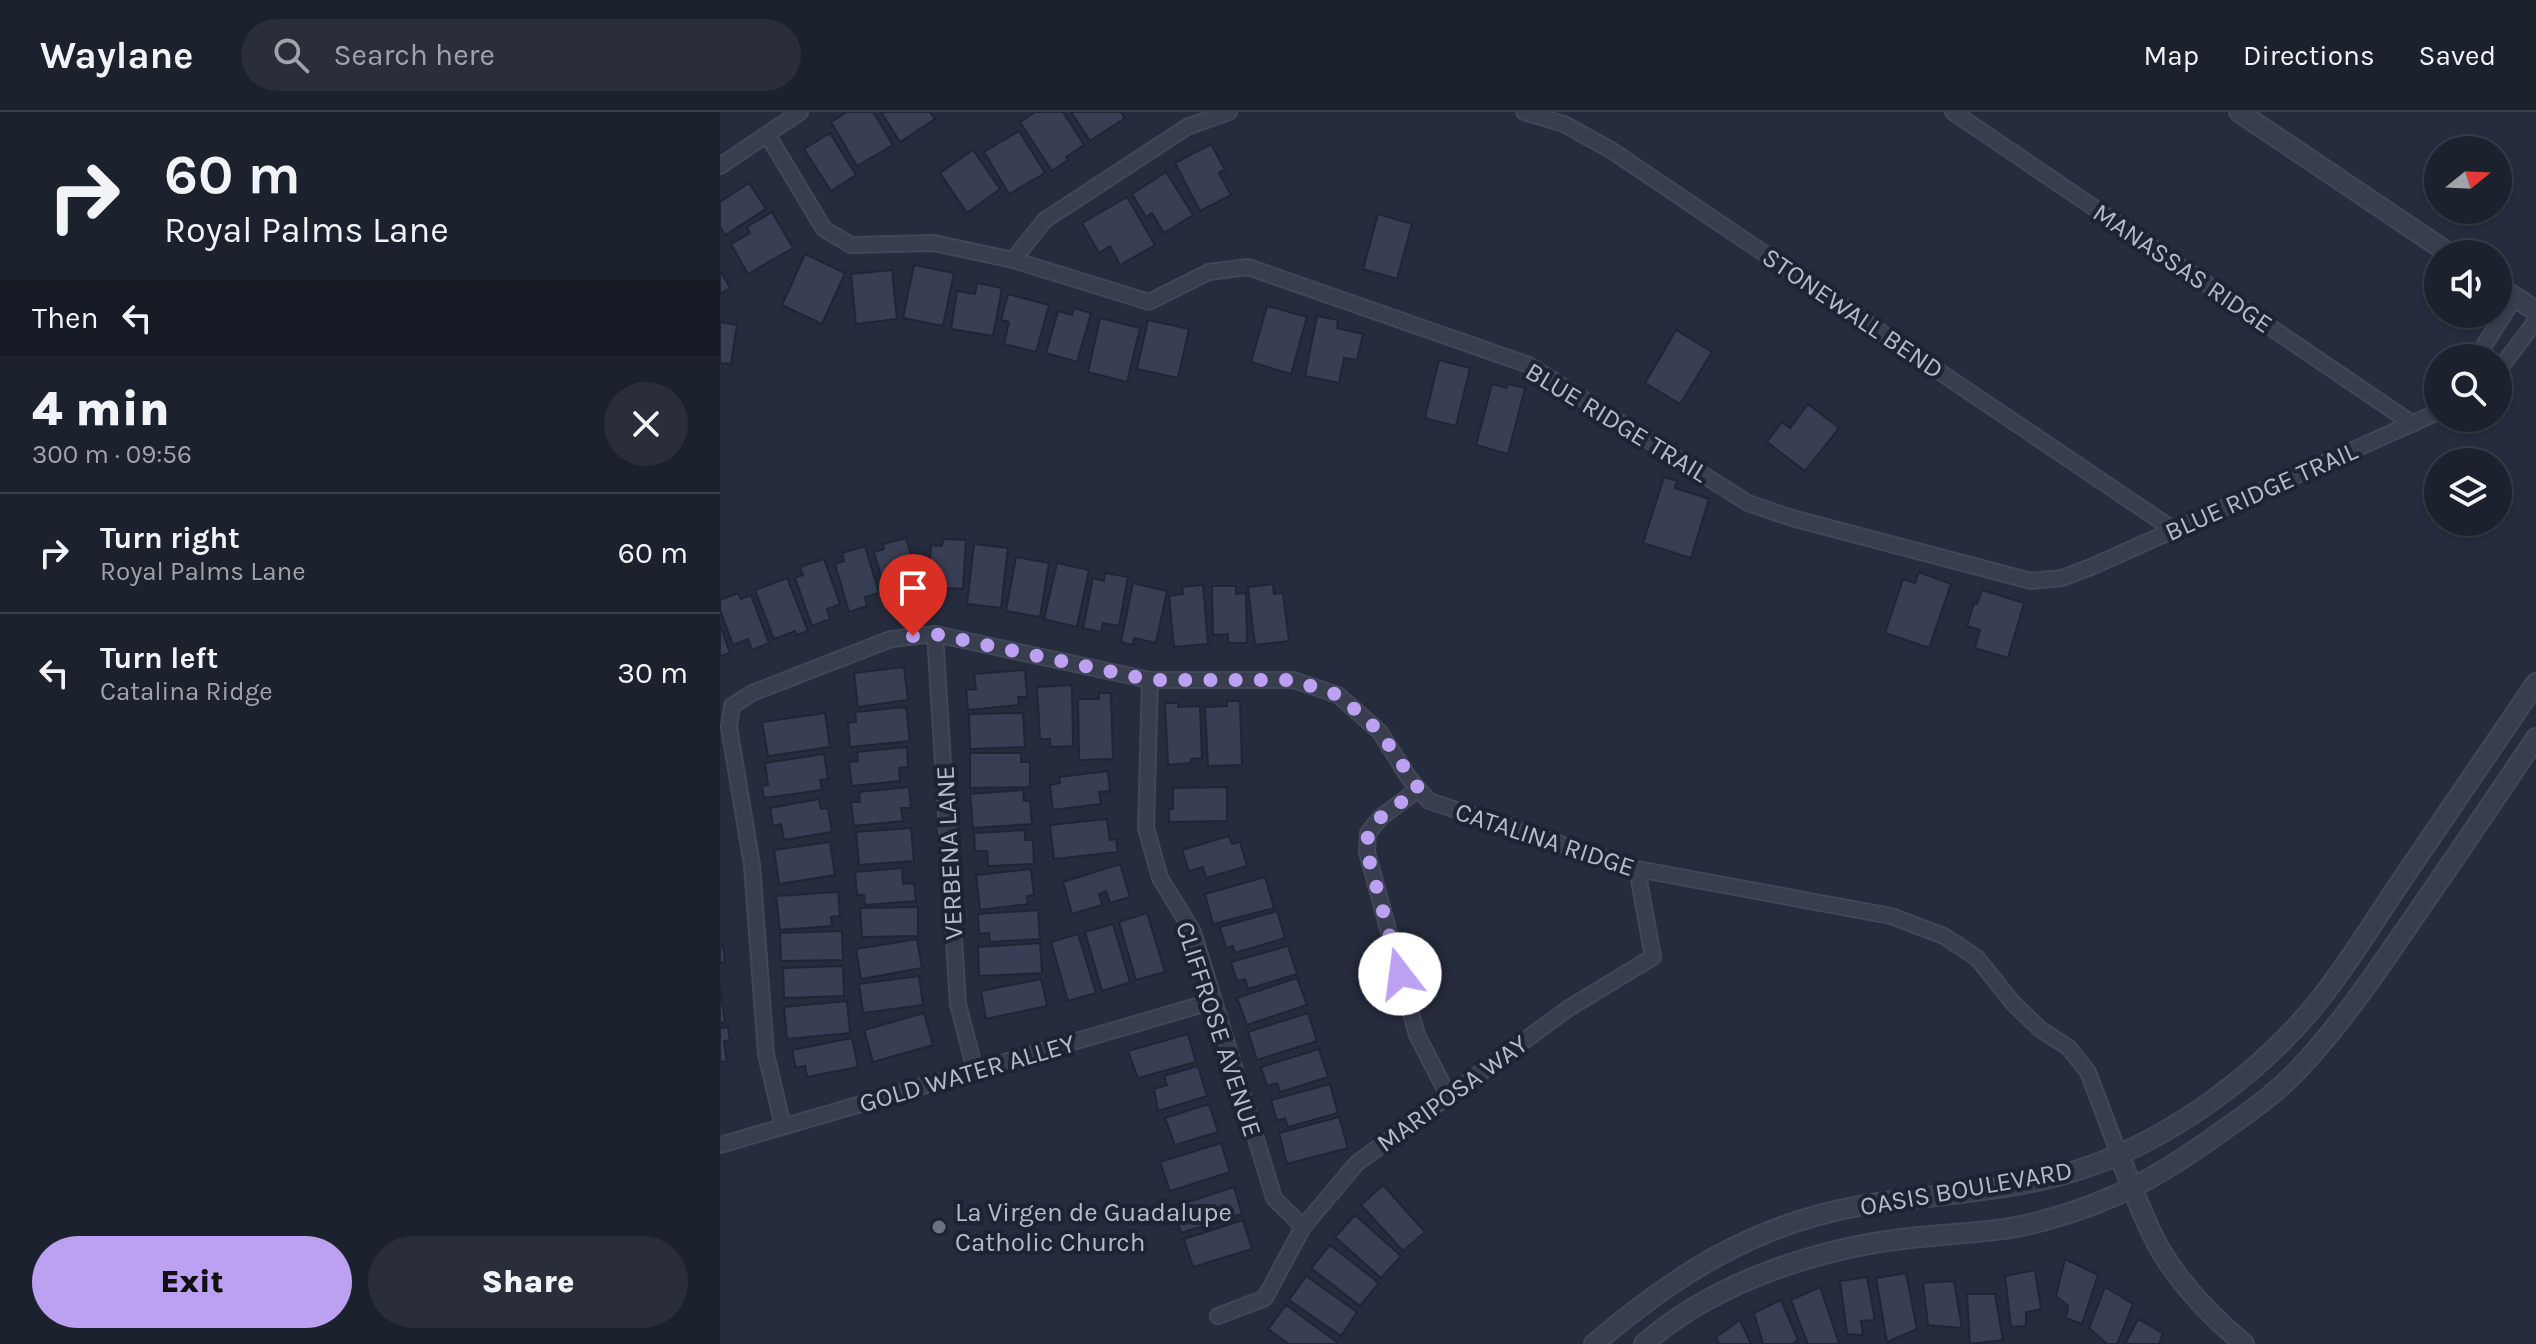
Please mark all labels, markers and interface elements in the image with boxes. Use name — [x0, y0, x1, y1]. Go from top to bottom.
search box — [241, 19, 801, 91]
text: Waylane — [40, 33, 193, 78]
icon: search — [269, 33, 313, 77]
text: Search here — [333, 37, 495, 73]
text: Map — [2144, 39, 2199, 72]
text: Directions — [2243, 39, 2375, 72]
text: Saved — [2419, 39, 2496, 72]
north arrow — [2424, 136, 2512, 224]
map controls — [2424, 136, 2512, 536]
text: 60 m — [164, 142, 301, 207]
icon: right — [32, 144, 136, 248]
street label: MANASSAS RIDGE — [2087, 197, 2278, 340]
text: Royal Palms Lane — [164, 209, 449, 251]
button: sound — [2424, 240, 2512, 328]
street label: STONEWALL BEND — [1756, 241, 1949, 385]
icon: left — [115, 296, 159, 340]
text: Then — [32, 300, 99, 336]
button: search — [2424, 344, 2512, 432]
street label: BLUE RIDGE TRAIL — [1520, 356, 1714, 489]
text: 4 min — [32, 381, 170, 437]
button: close — [604, 382, 688, 466]
street label: BLUE RIDGE TRAIL — [2160, 435, 2362, 548]
text: 300 m · 09:56 — [32, 439, 192, 470]
button: layers — [2424, 448, 2512, 536]
text: Turn right — [100, 520, 240, 556]
icon: right — [32, 531, 76, 575]
text: 60 m — [618, 535, 688, 571]
pin — [879, 554, 947, 636]
text: Royal Palms Lane — [100, 556, 306, 587]
icon: arrive — [891, 566, 935, 610]
text: Turn left — [100, 640, 218, 676]
icon: left — [32, 651, 76, 695]
text: 30 m — [617, 655, 688, 691]
text: Catalina Ridge — [100, 676, 273, 707]
street label: VERBENA LANE — [929, 765, 970, 941]
street label: CATALINA RIDGE — [1451, 796, 1638, 883]
street label: CLIFFROSE AVENUE — [1169, 918, 1268, 1141]
position arrow — [1358, 932, 1442, 1016]
street label: GOLD WATER ALLEY — [856, 1028, 1079, 1119]
street label: MARIPOSA WAY — [1371, 1028, 1534, 1159]
street label: OASIS BOULEVARD — [1857, 1155, 2075, 1222]
place label: La Virgen de Guadalupe Catholic Church — [955, 1197, 1232, 1258]
marker: La Virgen de Guadalupe Catholic Church — [930, 1218, 948, 1236]
button: Exit — [32, 1236, 352, 1328]
button: Share — [368, 1236, 688, 1328]

